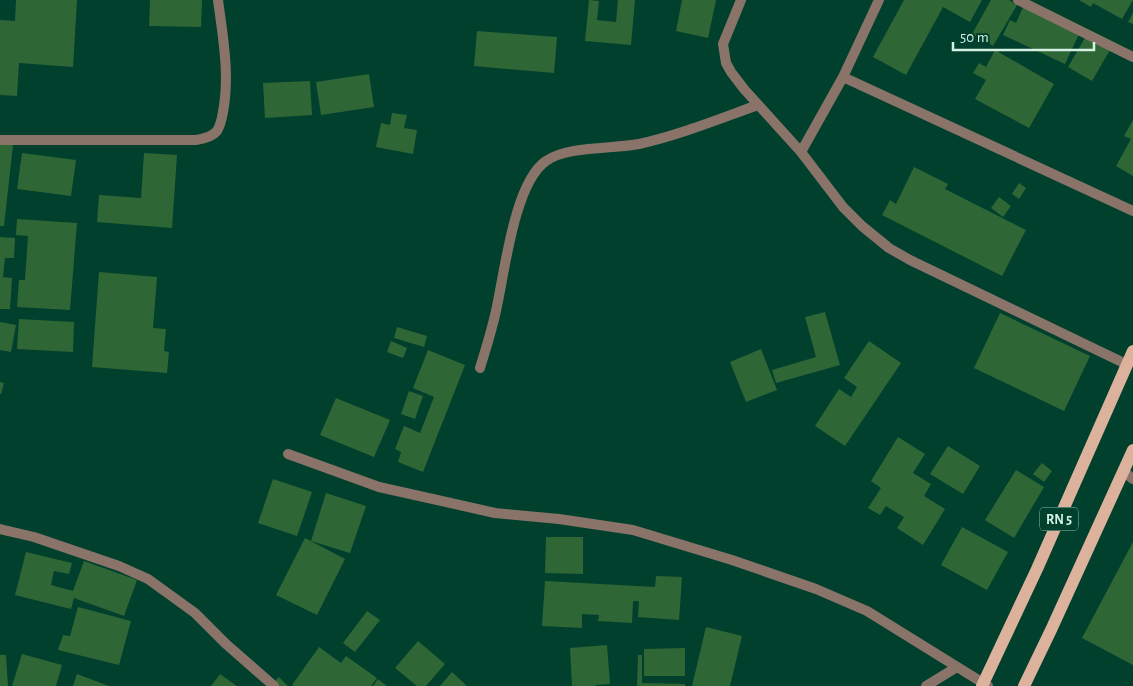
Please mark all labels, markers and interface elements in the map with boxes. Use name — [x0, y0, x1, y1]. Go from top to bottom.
scale bar — [953, 20, 1094, 52]
text: 50 m — [960, 30, 989, 45]
road number: RN 5 — [1040, 508, 1078, 530]

